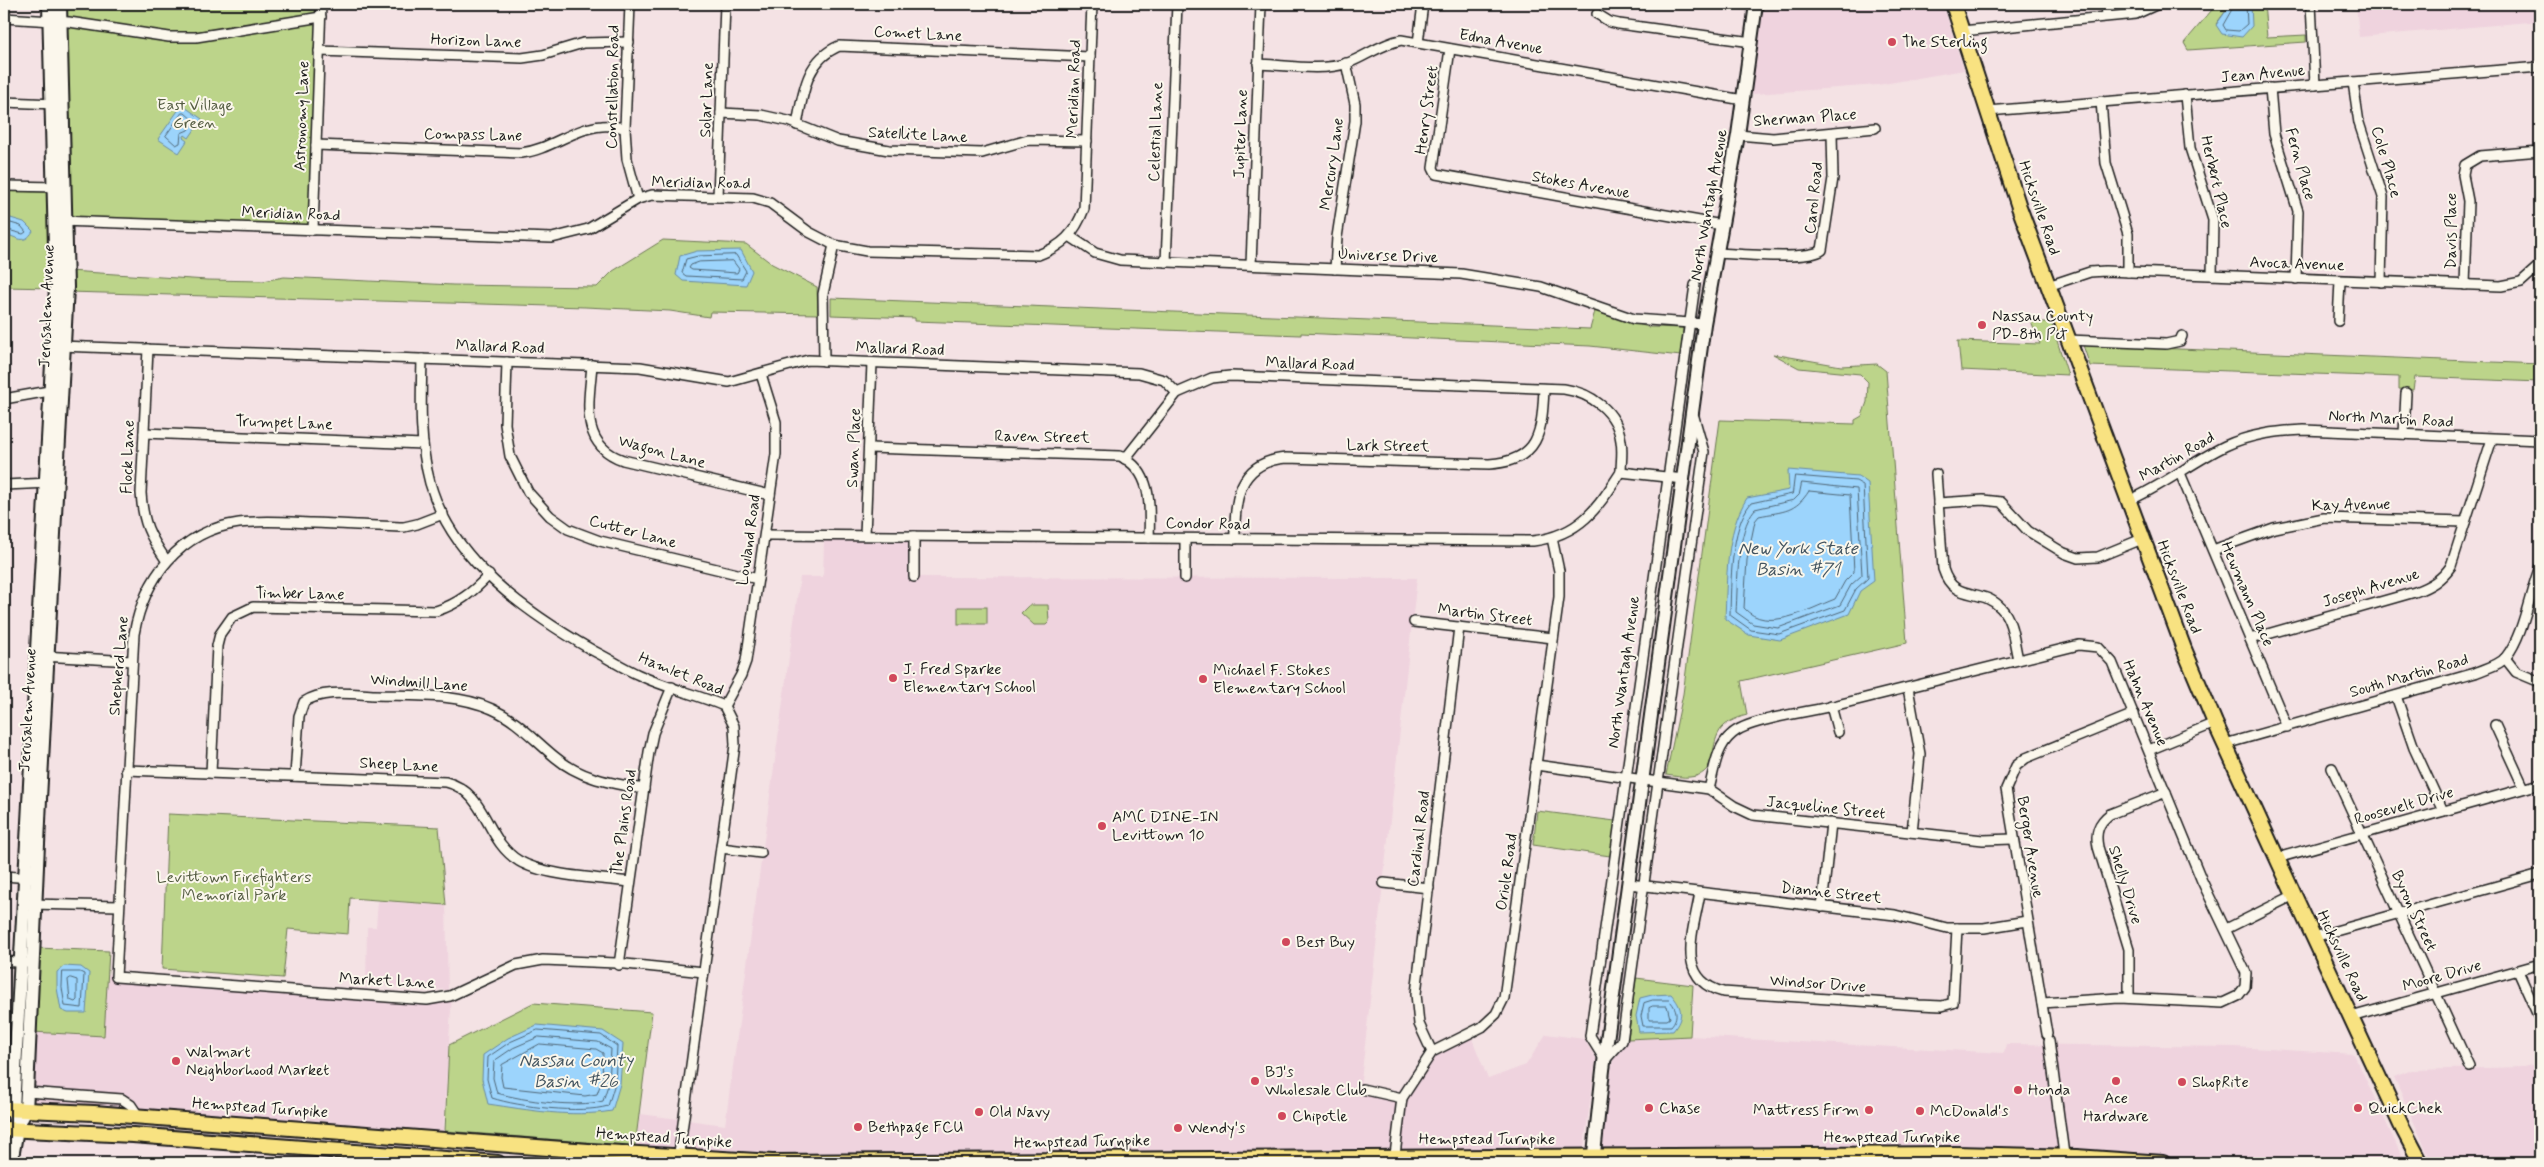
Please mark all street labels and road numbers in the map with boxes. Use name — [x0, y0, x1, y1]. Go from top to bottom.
street label: Comet Lane — [873, 21, 963, 47]
street label: Edna Avenue — [1457, 24, 1545, 60]
street label: Constellation Road — [601, 25, 625, 149]
street label: Horizon Lane — [430, 29, 522, 53]
street label: Meridian Road — [1062, 39, 1086, 139]
street label: Astronomy Lane — [290, 60, 314, 172]
street label: Jean Avenue — [2220, 60, 2306, 88]
street label: Solar Lane — [695, 62, 719, 138]
street label: Henry Street — [1410, 64, 1444, 156]
street label: Celestial Lane — [1144, 82, 1168, 182]
street label: Jupiter Lane — [1229, 89, 1253, 179]
street label: Sherman Place — [1753, 104, 1857, 132]
street label: Mercury Lane — [1315, 116, 1349, 212]
street label: Satellite Lane — [868, 122, 969, 148]
street label: Compass Lane — [424, 124, 522, 146]
street label: Cole Place — [2366, 124, 2406, 200]
street label: Fern Place — [2280, 125, 2320, 203]
street label: North Wantagh Avenue — [1685, 127, 1733, 283]
street label: Herbert Place — [2195, 134, 2237, 230]
street label: Hicksville Road — [2013, 158, 2065, 258]
street label: Carol Road — [1800, 161, 1828, 235]
street label: Stokes Avenue — [1530, 166, 1632, 204]
street label: Meridian Road — [651, 172, 751, 194]
street label: Davis Place — [2441, 193, 2462, 269]
street label: Meridian Road — [241, 202, 341, 226]
street label: Jerusalem Avenue — [34, 244, 60, 368]
street label: Universe Drive — [1337, 244, 1439, 268]
street label: Avoca Avenue — [2249, 252, 2345, 276]
street label: Mallard Road — [455, 335, 545, 359]
street label: Mallard Road — [855, 337, 945, 361]
street label: Mallard Road — [1265, 352, 1355, 376]
street label: North Martin Road — [2328, 405, 2454, 433]
street label: Swan Place — [842, 408, 866, 488]
street label: Trumpet Lane — [235, 411, 333, 435]
street label: Flock Lane — [116, 420, 140, 494]
street label: Raven Street — [994, 426, 1090, 448]
street label: Martin Road — [2135, 427, 2219, 487]
street label: Wagon Lane — [616, 430, 708, 475]
street label: Lark Street — [1346, 435, 1430, 457]
street label: Lowland Road — [732, 493, 766, 587]
street label: Kay Avenue — [2311, 494, 2391, 516]
street label: Cutter Lane — [587, 510, 680, 554]
street label: Condor Road — [1165, 513, 1251, 535]
street label: Hicksville Road — [2152, 537, 2206, 637]
street label: Hewmann Place — [2215, 538, 2279, 650]
street label: Joseph Avenue — [2320, 563, 2422, 613]
street label: Timber Lane — [255, 583, 345, 605]
street label: North Wantagh Avenue — [1603, 594, 1645, 750]
street label: Martin Street — [1437, 599, 1533, 631]
street label: Shepherd Lane — [104, 615, 134, 717]
street label: Hamlet Road — [635, 647, 727, 701]
street label: Jerusalem Avenue — [14, 648, 42, 772]
street label: South Martin Road — [2347, 649, 2471, 703]
street label: Hahn Avenue — [2117, 657, 2173, 749]
street label: Windmill Lane — [370, 669, 468, 697]
street label: Sheep Lane — [359, 752, 439, 778]
street label: The Plains Road — [606, 768, 642, 876]
street label: Roosevelt Drive — [2352, 782, 2456, 830]
street label: Cardinal Road — [1403, 790, 1435, 888]
street label: Jacqueline Street — [1765, 791, 1887, 825]
street label: Berger Avenue — [2011, 795, 2048, 900]
street label: Oriole Road — [1491, 832, 1523, 912]
street label: Shelly Drive — [2103, 843, 2147, 927]
street label: Byron Street — [2386, 867, 2442, 955]
street label: Dianne Street — [1780, 877, 1883, 909]
street label: Hicksville Road — [2312, 907, 2372, 1005]
street label: Moore Drive — [2400, 955, 2484, 997]
street label: Market Lane — [339, 968, 436, 994]
street label: Windsor Drive — [1769, 970, 1867, 998]
street label: Hempstead Turnpike — [191, 1093, 329, 1123]
street label: Hempstead Turnpike — [595, 1123, 733, 1153]
street label: Hempstead Turnpike — [1824, 1127, 1960, 1148]
street label: Hempstead Turnpike — [1419, 1129, 1555, 1150]
street label: Hempstead Turnpike — [1014, 1130, 1150, 1154]

